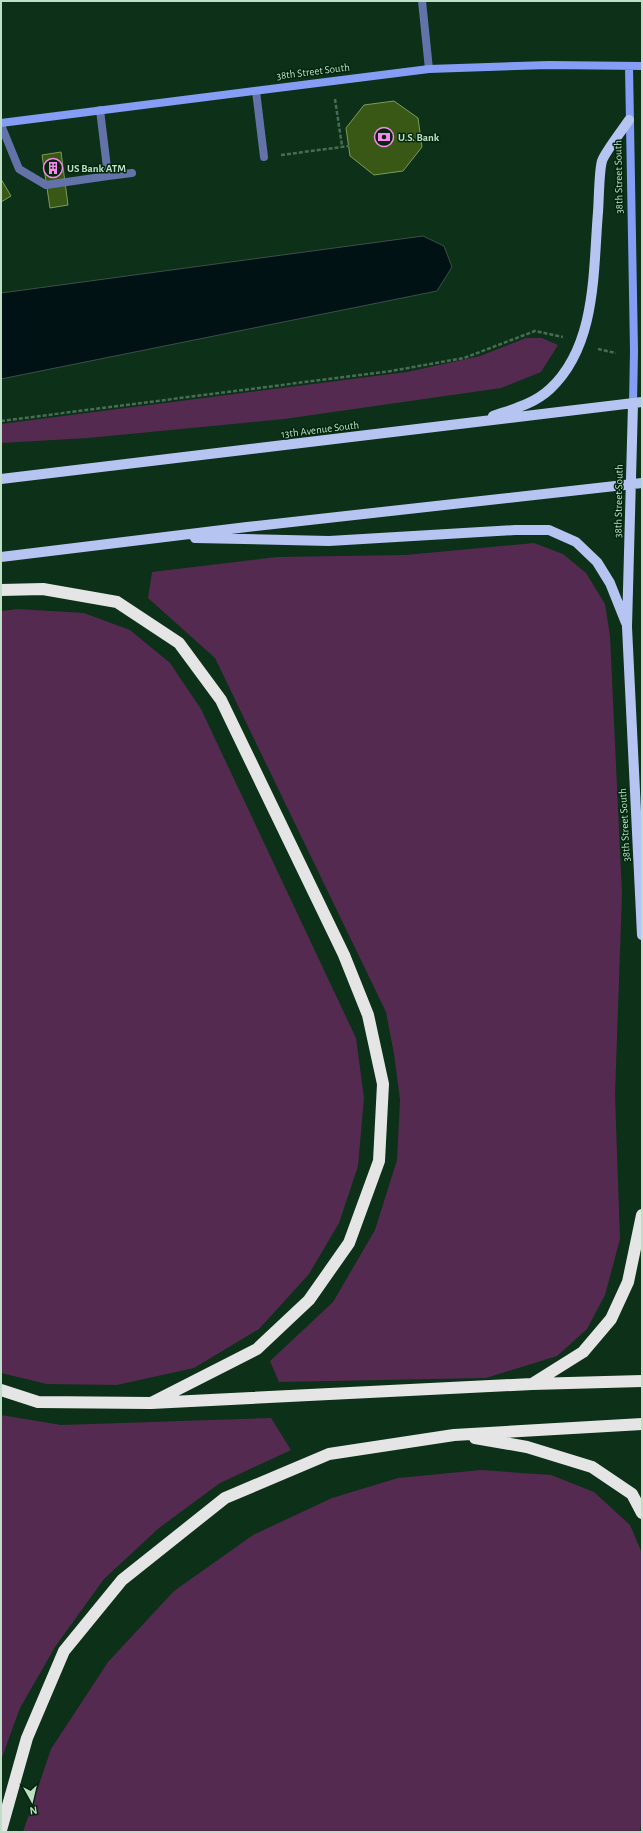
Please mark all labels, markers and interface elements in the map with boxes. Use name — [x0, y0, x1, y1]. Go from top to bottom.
street label: 38th Street South — [276, 62, 350, 81]
bank icon: U.S. Bank — [373, 126, 395, 148]
place label: U.S. Bank — [398, 132, 440, 143]
street label: 38th Street South — [612, 140, 625, 214]
building icon: US Bank ATM — [42, 157, 64, 179]
place label: US Bank ATM — [67, 163, 126, 174]
street label: 13th Avenue South — [280, 419, 360, 440]
street label: 38th Street South — [612, 464, 625, 538]
street label: 38th Street South — [617, 788, 632, 862]
north arrow — [12, 1781, 52, 1821]
text: N — [29, 1804, 38, 1816]

